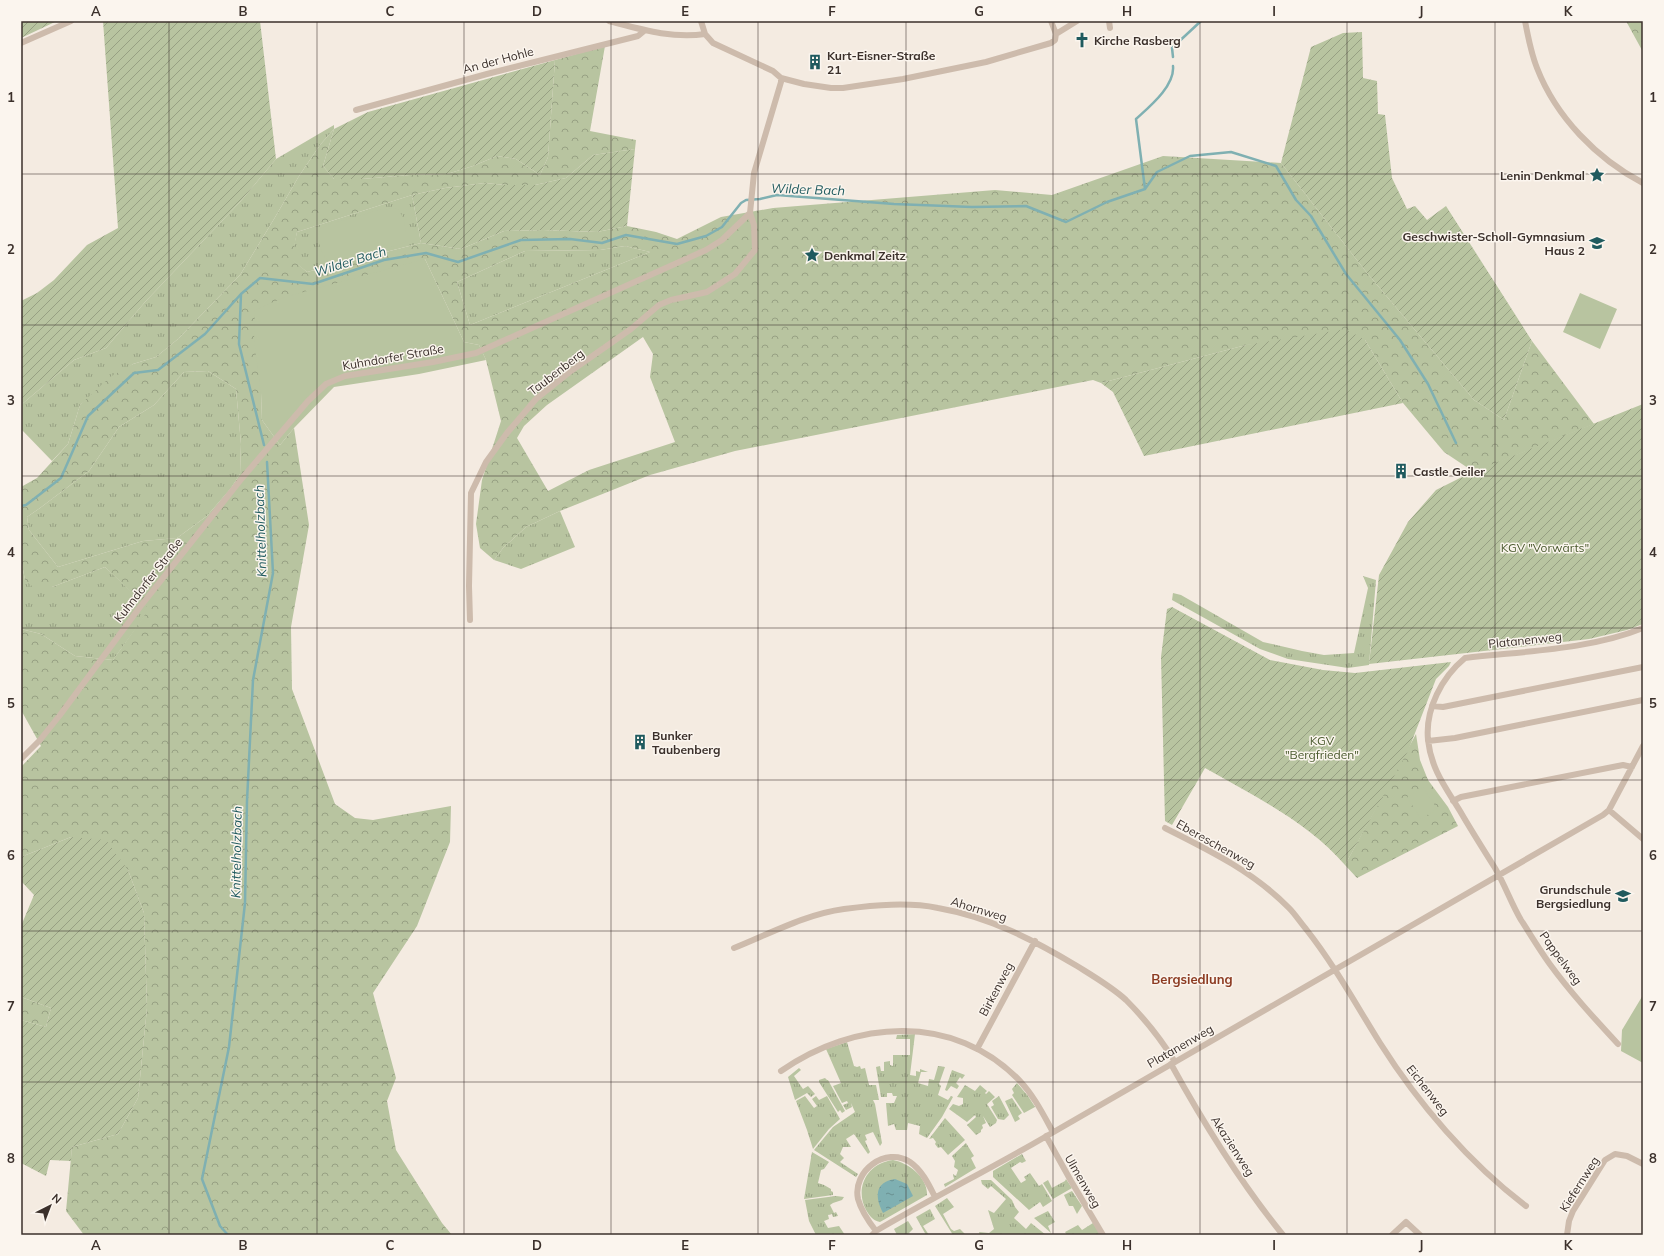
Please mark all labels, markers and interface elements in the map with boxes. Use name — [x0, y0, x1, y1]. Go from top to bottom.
text: A — [91, 3, 101, 19]
text: B — [239, 3, 248, 19]
text: C — [386, 3, 395, 19]
text: D — [532, 3, 542, 19]
text: E — [681, 3, 689, 19]
text: F — [828, 3, 836, 19]
text: G — [974, 3, 984, 19]
text: H — [1122, 3, 1132, 19]
text: I — [1272, 3, 1276, 19]
text: J — [1419, 3, 1423, 19]
text: K — [1564, 3, 1574, 19]
church icon: Kirche Rasberg — [1073, 31, 1091, 49]
place label: Kirche Rasberg — [1094, 33, 1181, 48]
street label: An der Hohle — [461, 43, 535, 77]
place label: Kurt-Eisner-Straße 21 — [827, 48, 936, 77]
building icon: Kurt-Eisner-Straße 21 — [806, 53, 824, 71]
text: 1 — [7, 89, 15, 105]
text: 1 — [1649, 89, 1657, 105]
place icon: Lenin Denkmal — [1588, 166, 1606, 184]
place label: Lenin Denkmal — [1500, 168, 1585, 183]
water label: Wilder Bach — [771, 180, 845, 198]
place label: Geschwister-Scholl-Gymnasium Haus 2 — [1402, 229, 1585, 258]
school or university icon: Geschwister-Scholl-Gymnasium Haus 2 — [1588, 234, 1606, 252]
text: 2 — [7, 241, 15, 257]
text: 2 — [1649, 241, 1657, 257]
water label: Wilder Bach — [312, 242, 388, 280]
place icon: Denkmal Zeitz — [803, 246, 821, 264]
place label: Denkmal Zeitz — [824, 248, 906, 263]
street label: Kuhndorfer Straße — [341, 341, 445, 373]
street label: Taubenberg — [525, 346, 587, 398]
text: 3 — [7, 392, 15, 408]
text: 3 — [1649, 392, 1657, 408]
building icon: Castle Geiler — [1392, 462, 1410, 480]
place label: Castle Geiler — [1413, 464, 1485, 479]
water label: Knittelholzbach — [250, 484, 270, 578]
street label: Kuhndorfer Straße — [111, 535, 185, 625]
park label: KGV "Vorwärts" — [1501, 540, 1589, 555]
text: 4 — [7, 544, 15, 560]
text: 4 — [1649, 544, 1657, 560]
street label: Platanenweg — [1487, 629, 1563, 651]
text: 5 — [7, 695, 15, 711]
text: 5 — [1649, 695, 1657, 711]
place label: Bunker Taubenberg — [652, 728, 720, 757]
building icon: Bunker Taubenberg — [631, 733, 649, 751]
park label: KGV "Bergfrieden" — [1285, 733, 1359, 762]
water label: Knittelholzbach — [227, 806, 245, 898]
street label: Ebereschenweg — [1174, 816, 1258, 872]
text: 6 — [7, 847, 15, 863]
text: 6 — [1649, 847, 1657, 863]
place label: Grundschule Bergsiedlung — [1536, 882, 1611, 911]
school or university icon: Grundschule Bergsiedlung — [1614, 887, 1632, 905]
street label: Ahornweg — [949, 893, 1009, 925]
street label: Pappelweg — [1537, 928, 1585, 988]
street label: Birkenweg — [976, 959, 1016, 1019]
district label: Bergsiedlung — [1151, 971, 1233, 987]
text: 7 — [7, 998, 15, 1014]
text: 7 — [1649, 998, 1657, 1014]
street label: Platanenweg — [1144, 1021, 1216, 1071]
street label: Eichenweg — [1403, 1062, 1453, 1118]
street label: Akazienweg — [1208, 1113, 1258, 1179]
text: 8 — [7, 1150, 15, 1166]
text: 8 — [1649, 1150, 1657, 1166]
street label: Ulmenweg — [1062, 1151, 1104, 1211]
street label: Kiefernweg — [1556, 1153, 1602, 1215]
north arrow — [30, 1186, 70, 1226]
text: N — [49, 1191, 64, 1207]
text: A — [91, 1237, 101, 1253]
text: B — [239, 1237, 248, 1253]
text: C — [386, 1237, 395, 1253]
text: D — [532, 1237, 542, 1253]
text: E — [681, 1237, 689, 1253]
text: F — [828, 1237, 836, 1253]
text: G — [974, 1237, 984, 1253]
text: H — [1122, 1237, 1132, 1253]
text: I — [1272, 1237, 1276, 1253]
text: J — [1419, 1237, 1423, 1253]
text: K — [1564, 1237, 1574, 1253]

